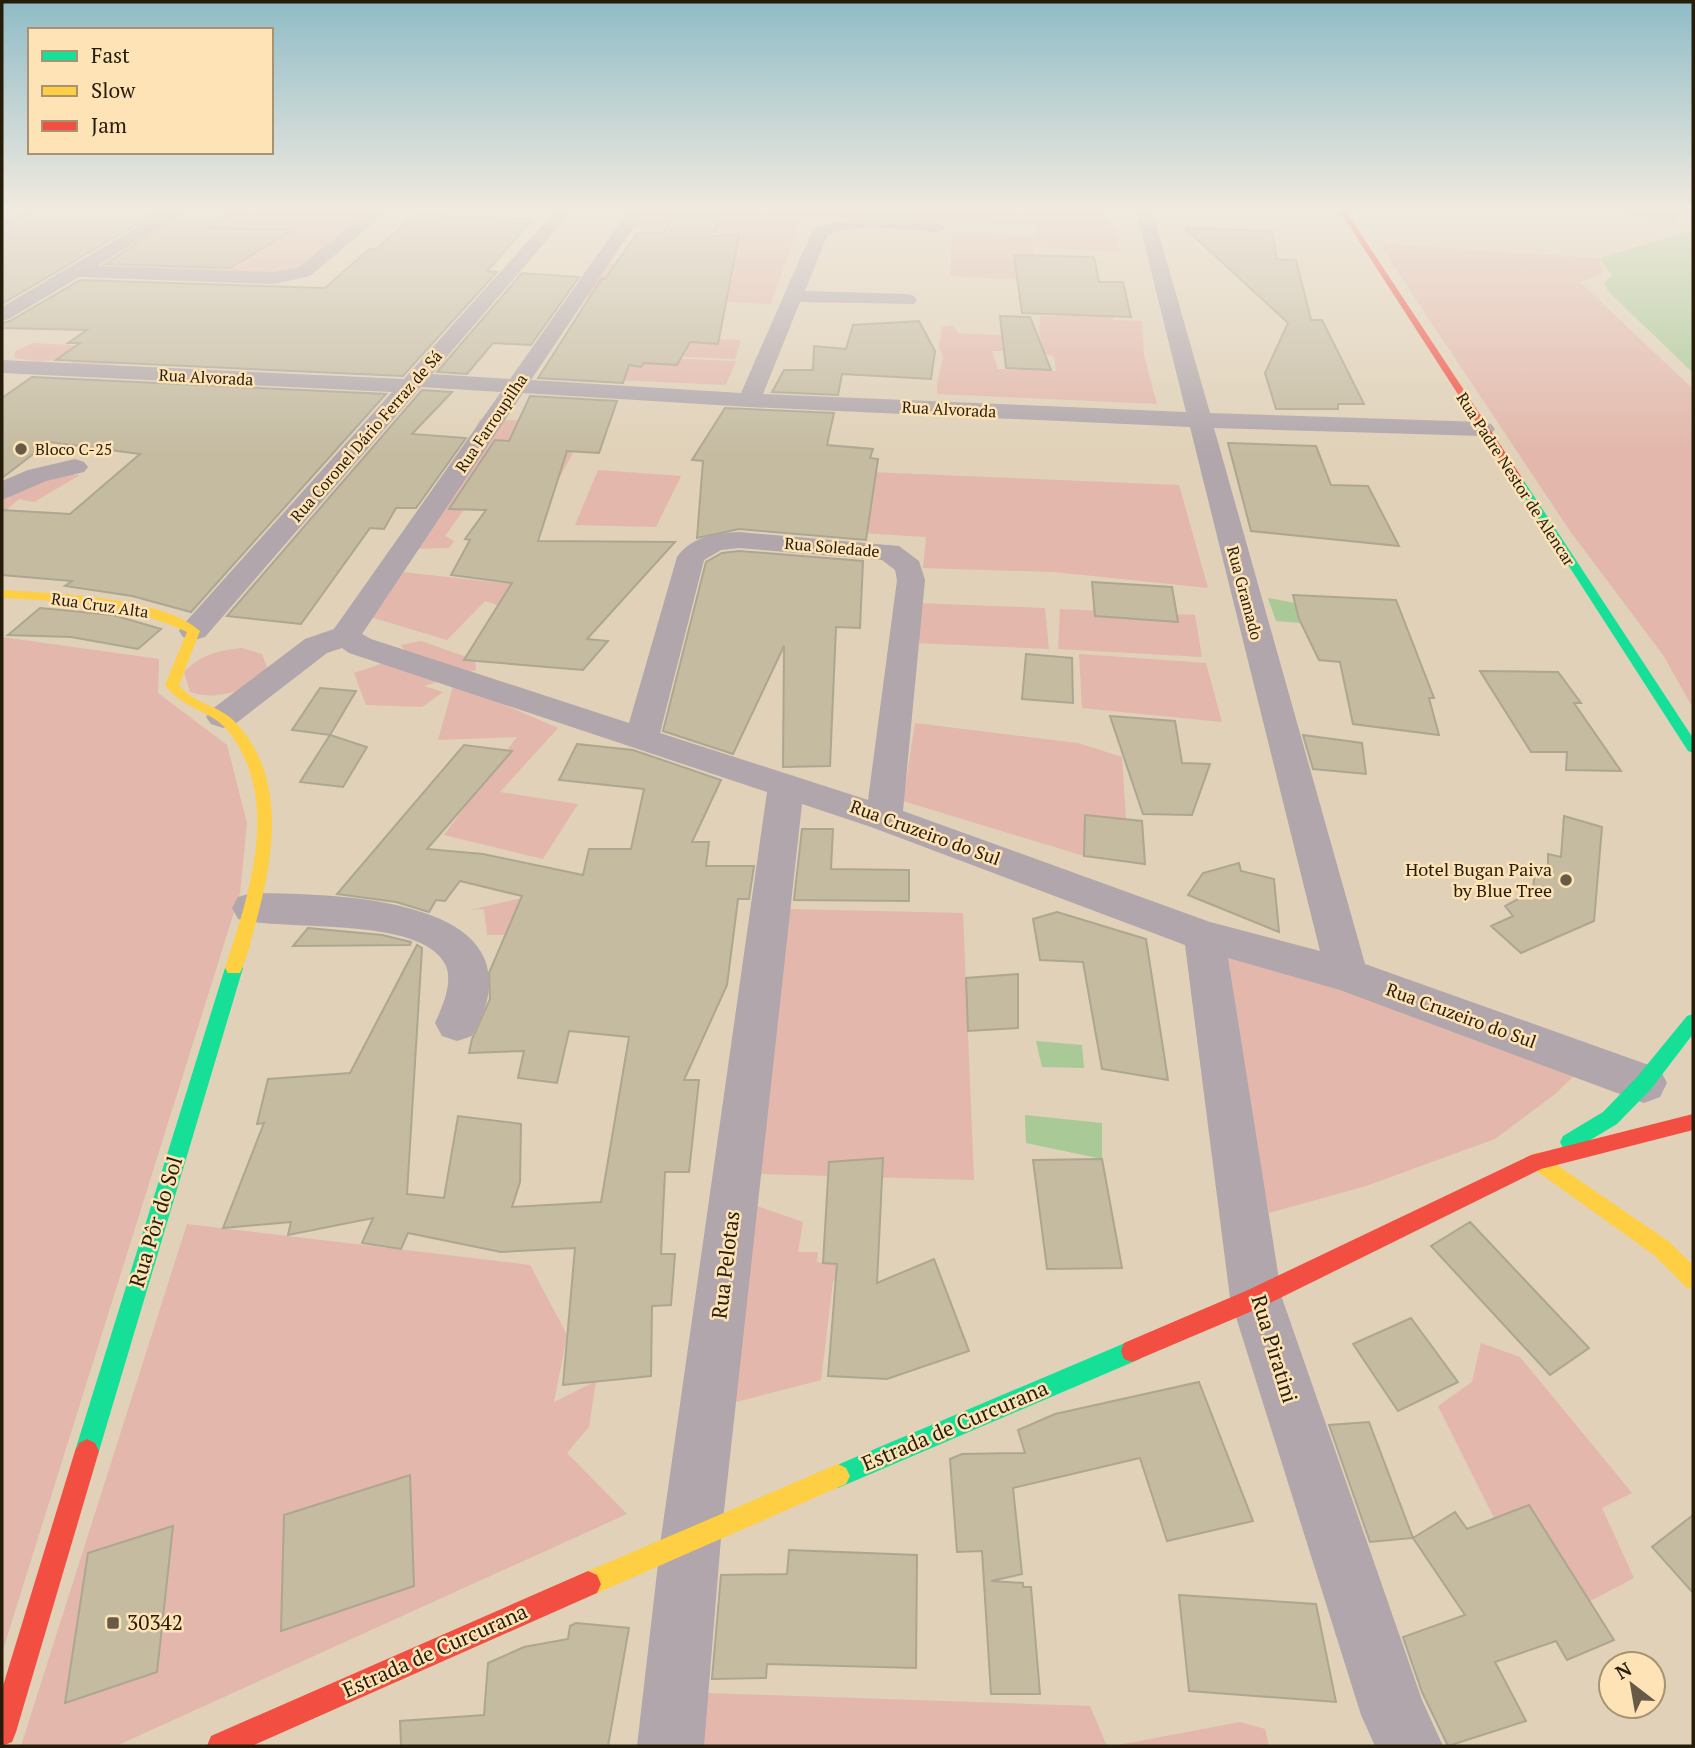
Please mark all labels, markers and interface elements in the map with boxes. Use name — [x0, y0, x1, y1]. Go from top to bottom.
legend — [28, 28, 273, 154]
text: Fast — [91, 41, 130, 69]
text: Slow — [91, 76, 136, 104]
text: Jam — [91, 111, 127, 139]
street label: Rua Coronel Dário Ferraz de Sá — [285, 345, 447, 527]
street label: Rua Alvorada — [158, 364, 254, 390]
street label: Rua Farroupilha — [450, 369, 532, 477]
street label: Rua Padre Nestor de Alencar — [1452, 388, 1581, 571]
street label: Rua Alvorada — [901, 396, 997, 422]
place label: Bloco C-25 — [35, 438, 112, 460]
marker: Bloco C-25 — [13, 441, 29, 457]
street label: Rua Soledade — [783, 532, 881, 562]
street label: Rua Gramado — [1222, 544, 1268, 642]
street label: Rua Cruz Alta — [50, 587, 150, 623]
street label: Rua Cruzeiro do Sul — [847, 794, 1004, 870]
place label: Hotel Bugan Paiva by Blue Tree — [1405, 857, 1552, 902]
marker: Hotel Bugan Paiva by Blue Tree — [1558, 872, 1574, 888]
street label: Rua Cruzeiro do Sul — [1383, 977, 1540, 1053]
street label: Rua Pôr do Sol — [122, 1153, 188, 1291]
street label: Rua Pelotas — [704, 1209, 746, 1321]
street label: Rua Piratini — [1245, 1291, 1305, 1406]
street label: Estrada de Curcurana — [857, 1373, 1052, 1477]
street label: Estrada de Curcurana — [338, 1597, 532, 1703]
place label: 30342 — [127, 1608, 183, 1636]
marker: 30342 — [105, 1615, 121, 1631]
north arrow — [1597, 1650, 1667, 1720]
text: N — [1610, 1655, 1636, 1684]

